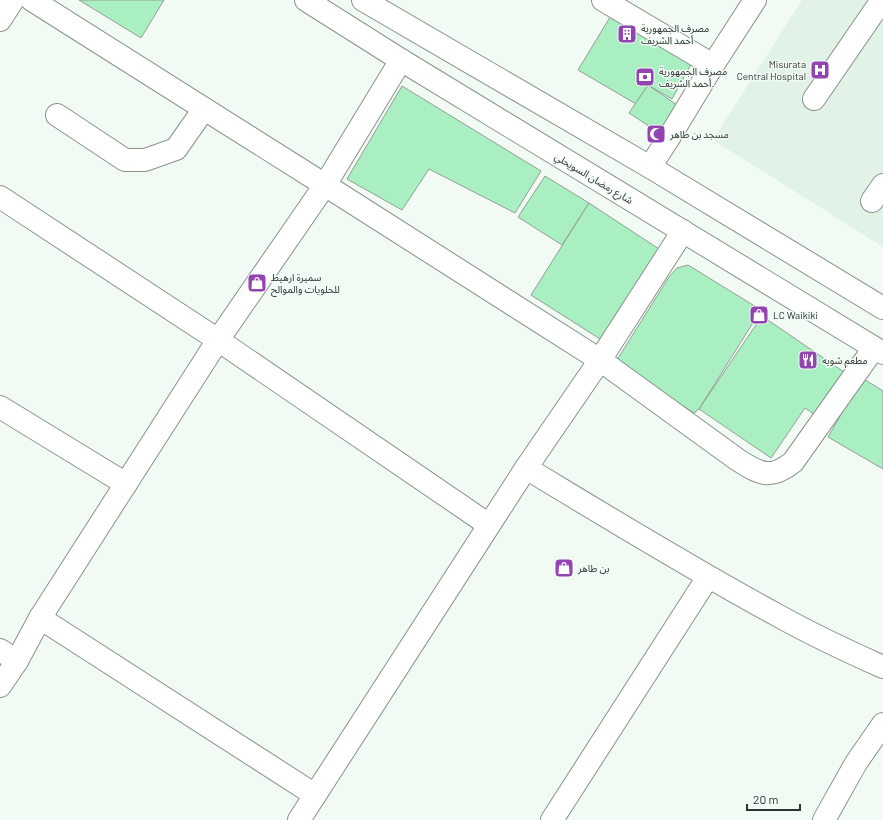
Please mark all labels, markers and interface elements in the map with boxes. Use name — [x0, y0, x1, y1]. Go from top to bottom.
place label: مصرف الجمهورية أحمد الشريف — [641, 22, 709, 47]
building icon: مصرف الجمهورية أحمد الشريف — [616, 23, 638, 45]
place label: Misurata Central Hospital — [737, 58, 806, 82]
hospital icon: Misurata Central Hospital — [809, 59, 831, 81]
place label: مصرف الجمهورية أحمد الشريف. — [659, 65, 727, 90]
bank icon: مصرف الجمهورية أحمد الشريف. — [634, 66, 656, 88]
mosque icon: مسجد بن طاهر — [645, 123, 667, 145]
place label: مسجد بن طاهر — [669, 128, 729, 141]
street label: شارع رمضان السويحلي — [551, 150, 635, 208]
place label: سميرة ارهيط للحلويات والموالح — [271, 271, 340, 297]
shop icon: سميرة ارهيط للحلويات والموالح — [246, 272, 268, 294]
shop icon: LC Waikiki — [748, 304, 770, 326]
place label: LC Waikiki — [773, 309, 818, 321]
restaurant icon: مطعم شويه — [797, 349, 819, 371]
place label: مطعم شويه — [822, 354, 868, 368]
shop icon: بن طاهر — [553, 557, 575, 579]
place label: بن طاهر — [577, 562, 610, 575]
scale bar — [747, 786, 800, 812]
text: 20 m — [753, 792, 779, 806]

